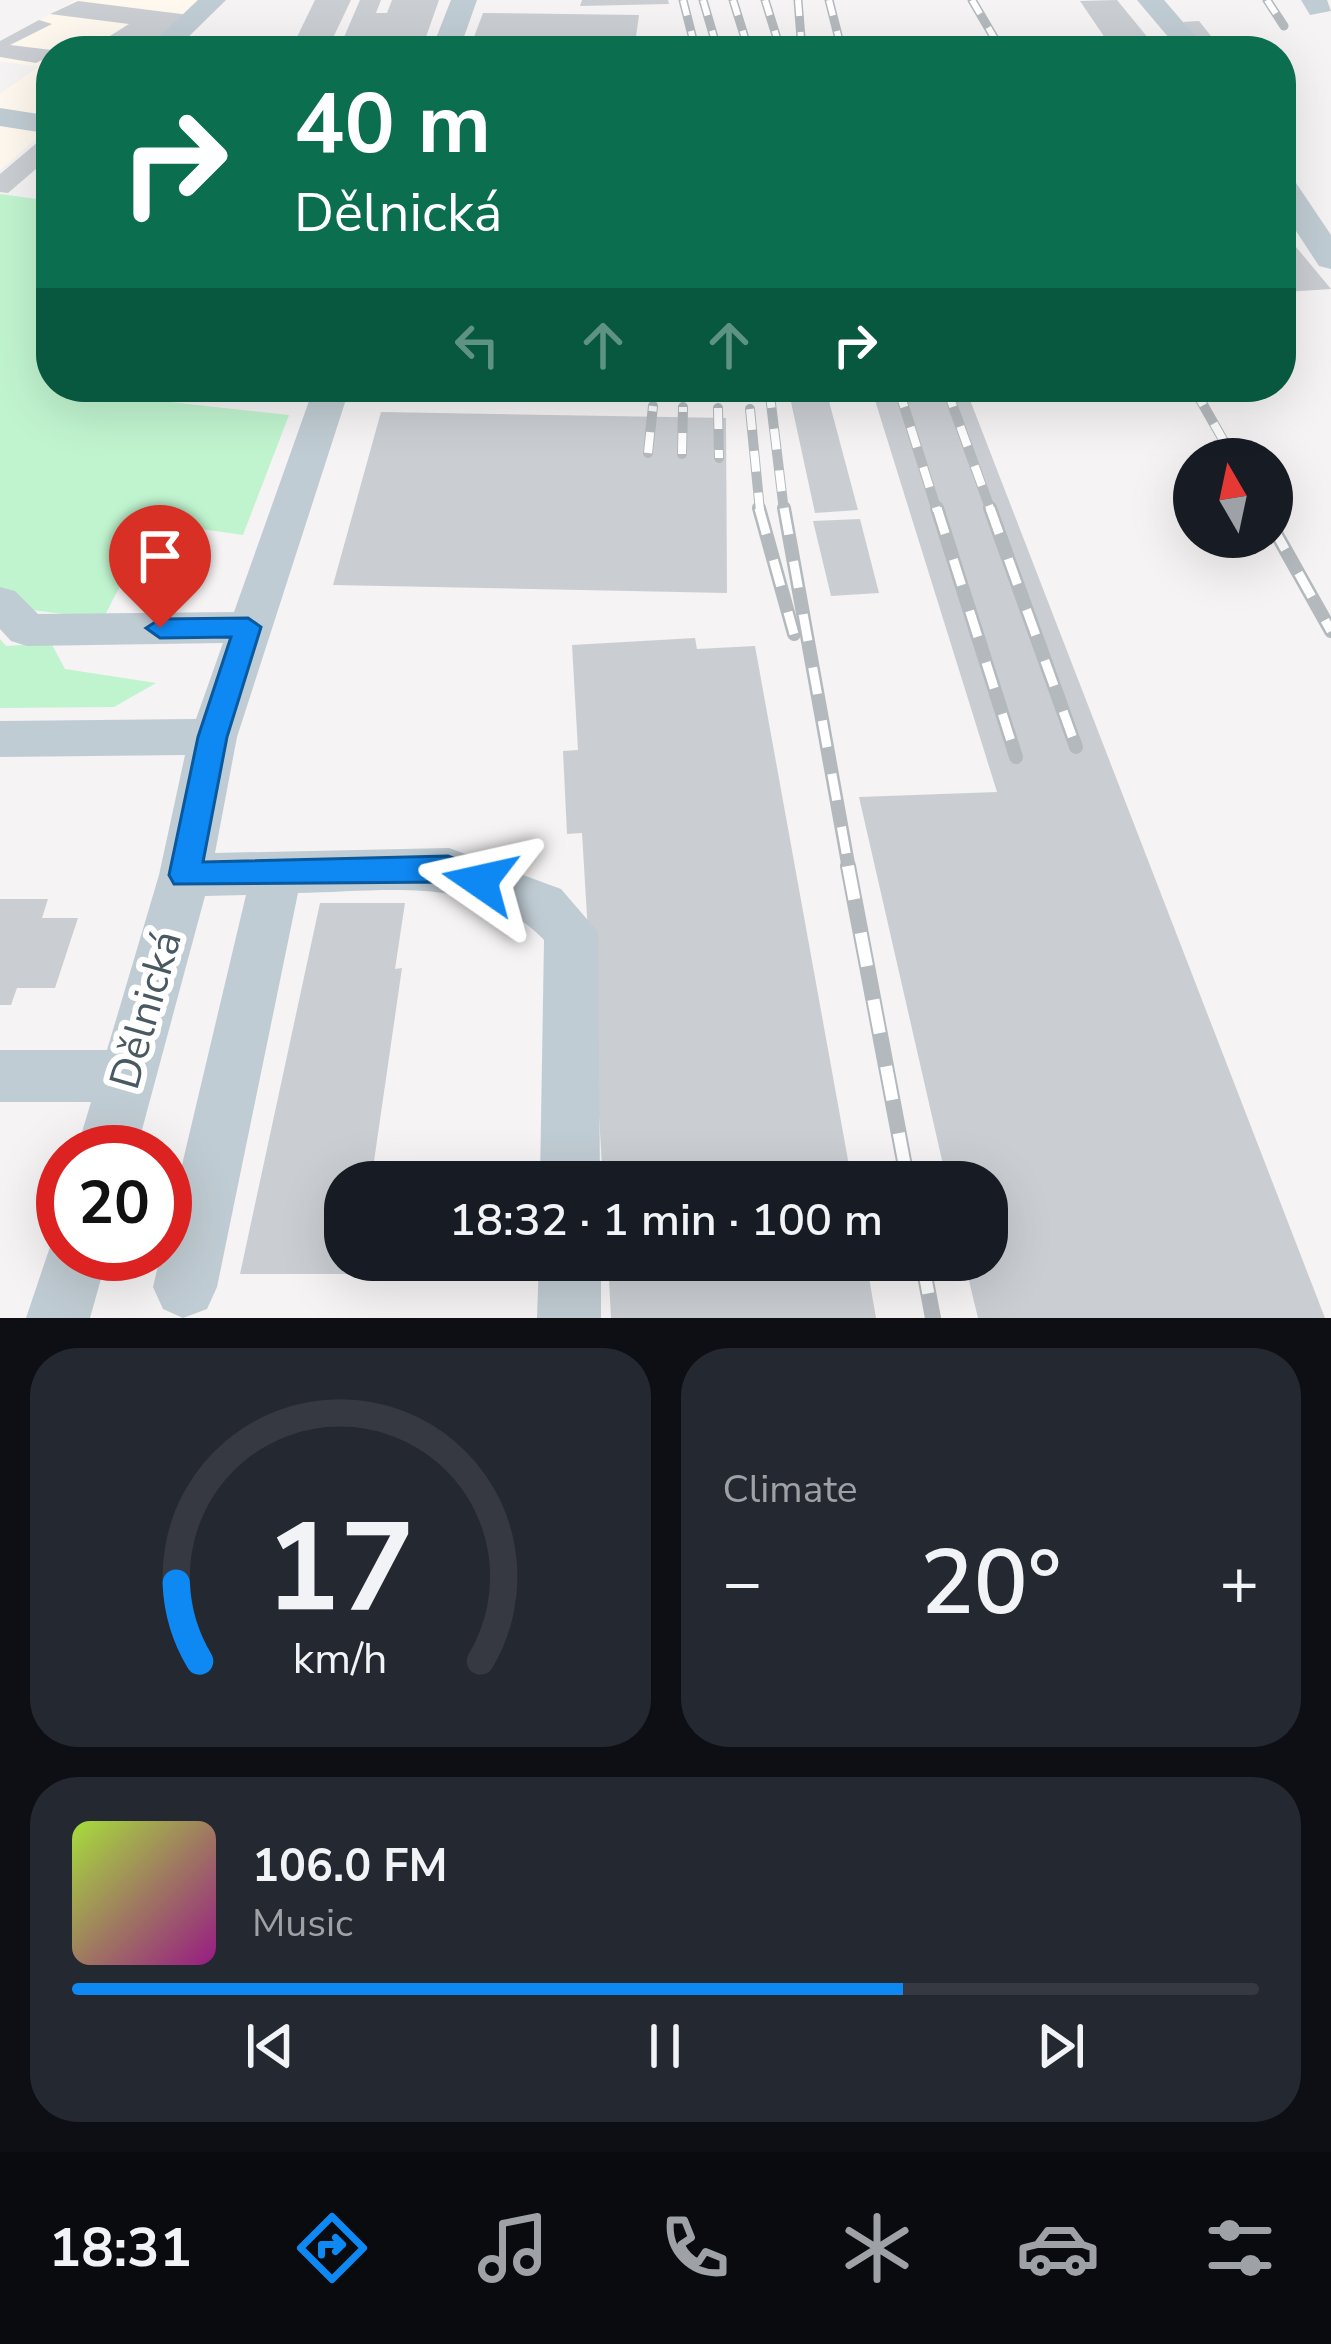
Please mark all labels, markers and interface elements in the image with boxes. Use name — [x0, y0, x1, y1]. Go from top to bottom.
text: 40 m — [294, 67, 491, 182]
icon: right — [96, 84, 252, 240]
text: Dělnická — [294, 176, 502, 250]
icon: left — [444, 312, 510, 378]
icon: ahead — [570, 312, 636, 378]
icon: ahead — [696, 312, 762, 378]
icon: right — [822, 312, 888, 378]
north arrow — [1173, 438, 1293, 558]
map controls — [1173, 438, 1293, 558]
pin — [109, 505, 211, 628]
icon: arrive — [127, 523, 193, 589]
position arrow — [417, 818, 543, 944]
street label: Dělnická — [96, 924, 196, 1096]
speed limit sign: 20 — [36, 1125, 192, 1281]
text: 18:32 · 1 min · 100 m — [449, 1190, 883, 1251]
text: Climate — [723, 1463, 858, 1516]
text: 17 — [265, 1484, 415, 1654]
text: 20° — [920, 1522, 1062, 1645]
text: − — [723, 1538, 762, 1628]
text: + — [1219, 1538, 1259, 1628]
text: km/h — [293, 1629, 388, 1687]
text: 106.0 FM — [252, 1836, 448, 1897]
text: Music — [252, 1897, 353, 1950]
icon: previous — [237, 2013, 303, 2079]
icon: pause — [632, 2013, 698, 2079]
icon: next — [1028, 2013, 1094, 2079]
icon: directions — [290, 2206, 374, 2290]
icon: music — [471, 2206, 555, 2290]
icon: phone — [653, 2206, 737, 2290]
icon: climate — [835, 2206, 919, 2290]
icon: car — [1016, 2206, 1100, 2290]
icon: filters — [1198, 2206, 1282, 2290]
text: 18:31 — [49, 2211, 192, 2285]

